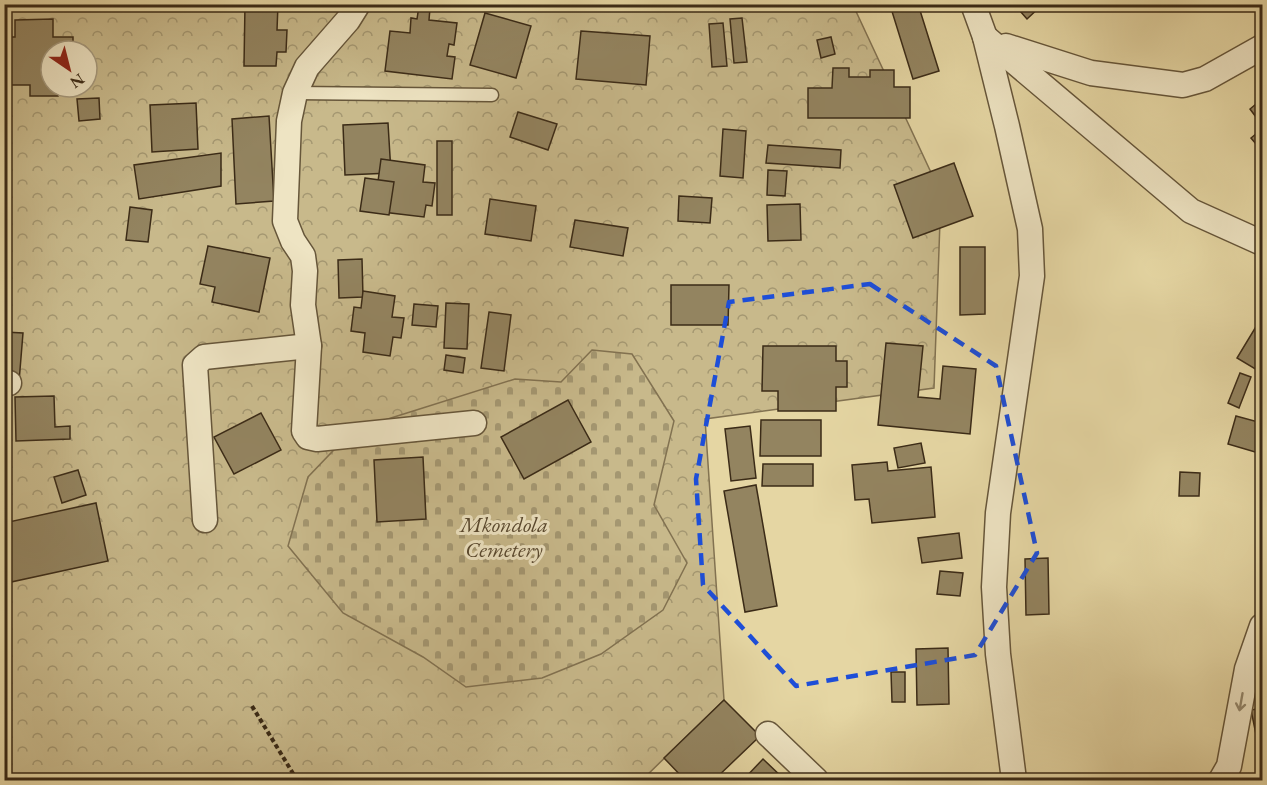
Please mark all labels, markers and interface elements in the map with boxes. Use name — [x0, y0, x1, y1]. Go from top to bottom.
north arrow — [39, 39, 99, 99]
text: N — [66, 69, 89, 93]
park label: Mkondola Cemetery — [458, 510, 548, 564]
one-way arrow — [1235, 692, 1246, 712]

